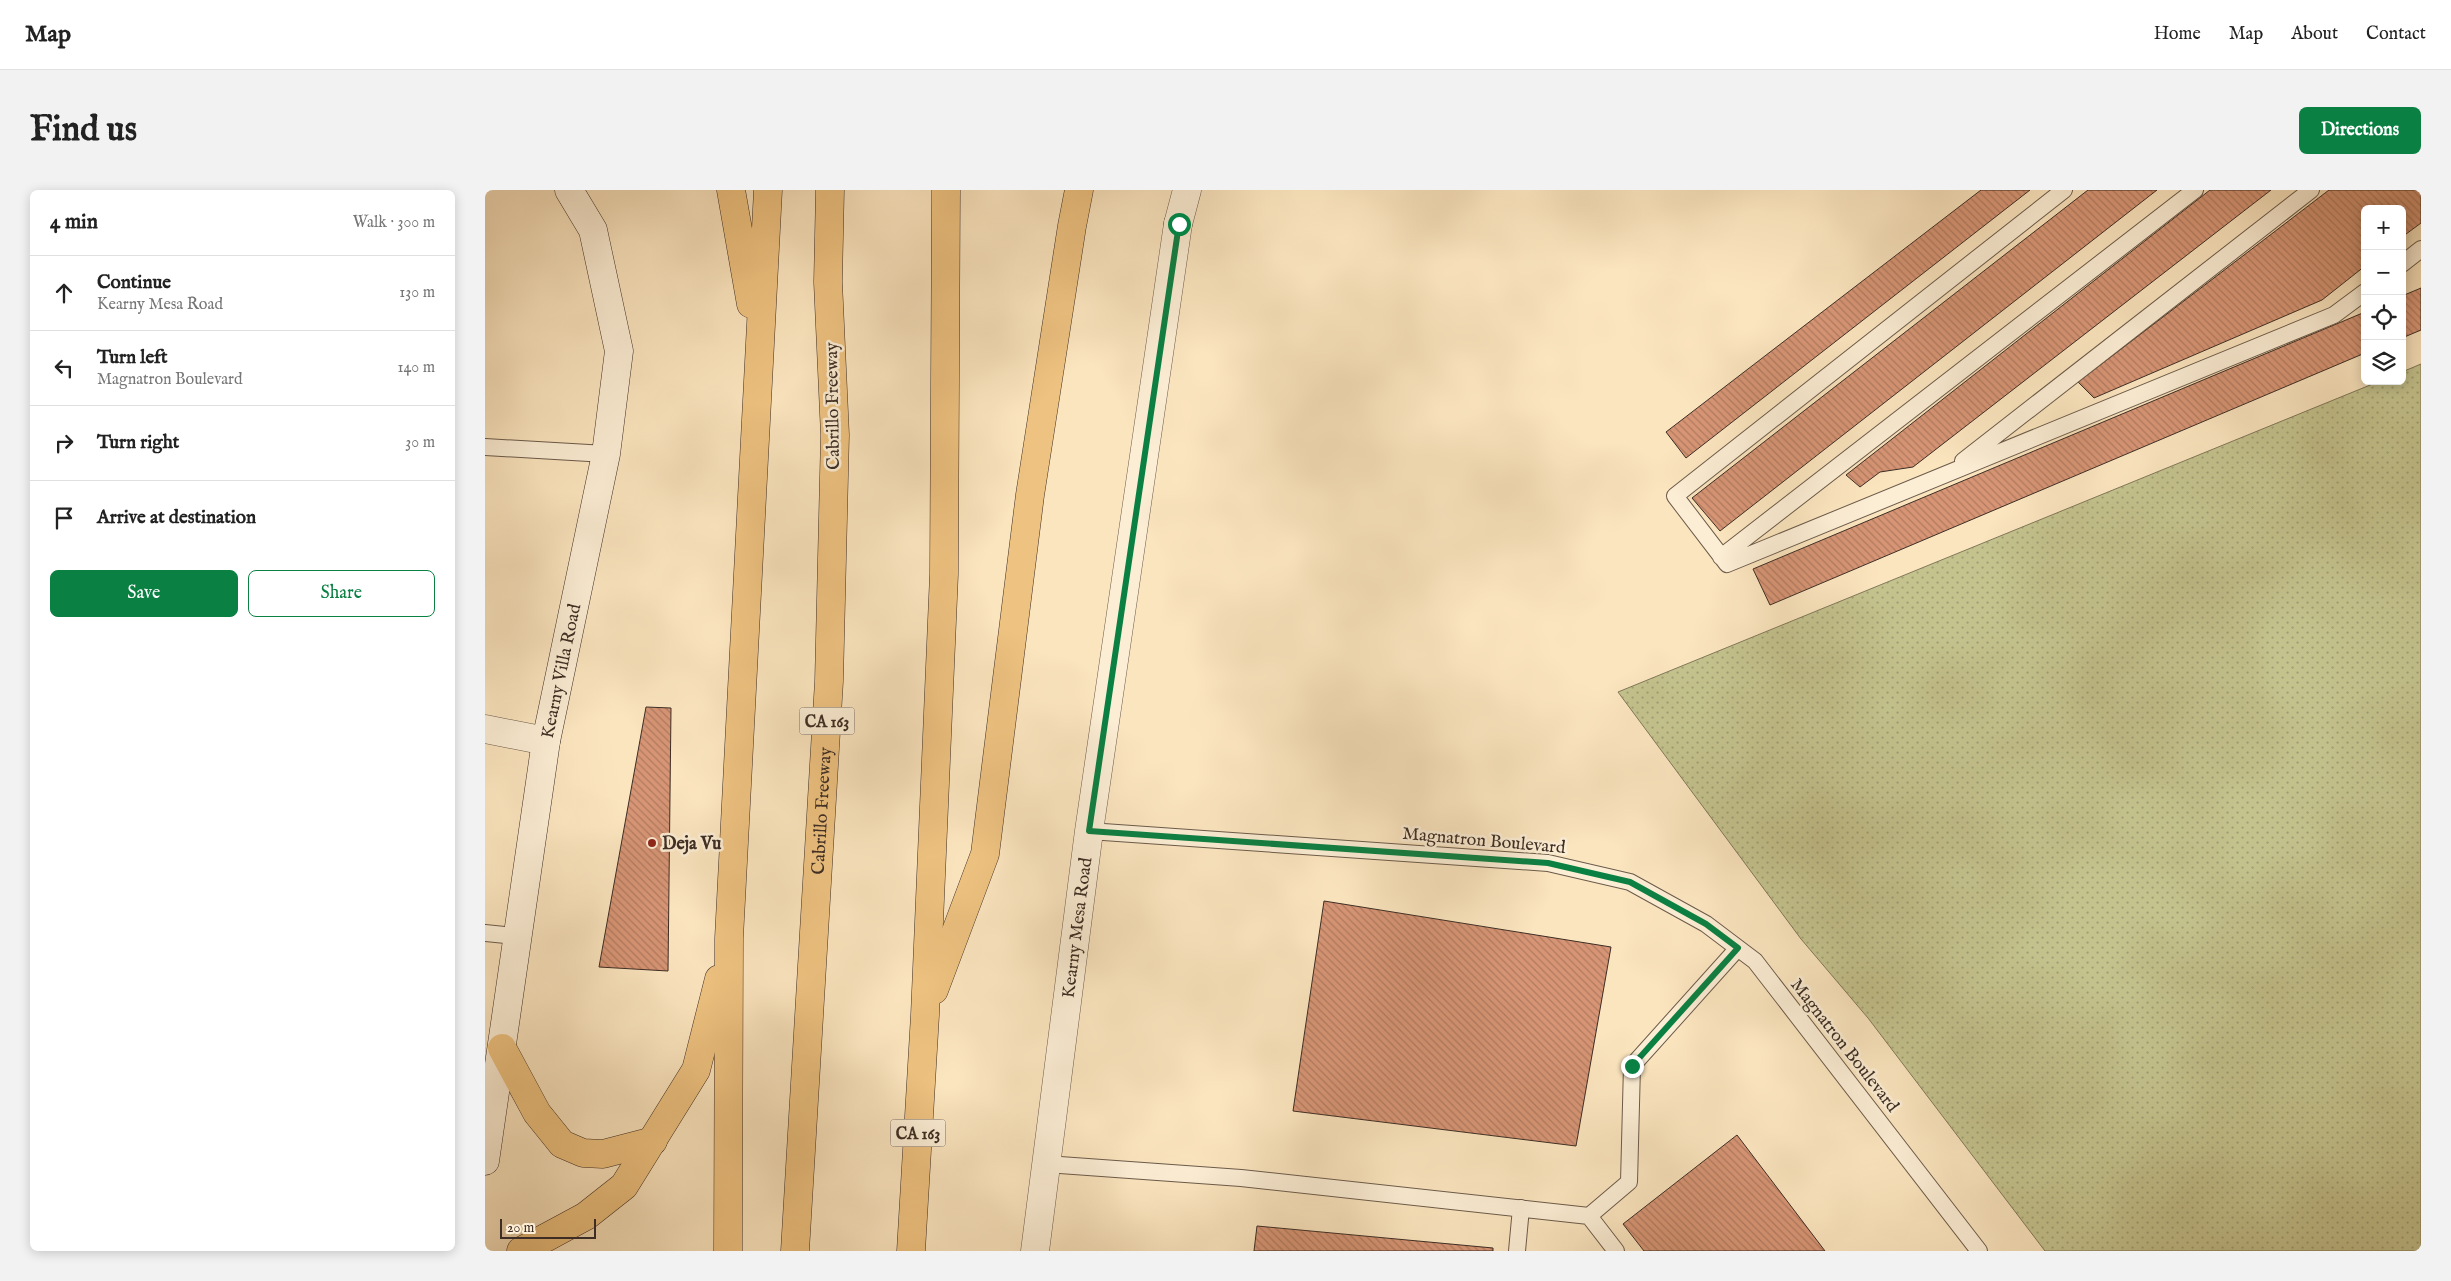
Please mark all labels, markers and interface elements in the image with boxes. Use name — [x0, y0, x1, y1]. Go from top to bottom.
text: Map — [25, 19, 71, 50]
text: Home — [2154, 23, 2201, 46]
text: Map — [2229, 23, 2263, 46]
text: About — [2291, 23, 2338, 46]
text: Contact — [2366, 23, 2426, 46]
button: Directions — [2299, 107, 2421, 154]
text: Find us — [30, 108, 137, 153]
map controls — [2361, 205, 2406, 385]
button: + — [2361, 205, 2406, 250]
text: 4 min — [50, 209, 98, 236]
text: Walk · 300 m — [353, 213, 435, 233]
route start — [1168, 213, 1191, 236]
button: − — [2361, 250, 2406, 295]
text: Continue — [97, 271, 171, 295]
icon: ahead — [50, 279, 78, 307]
text: 130 m — [399, 283, 435, 303]
text: Kearny Mesa Road — [97, 295, 223, 315]
button: locate — [2361, 295, 2406, 340]
button: layers — [2361, 340, 2406, 385]
street label: Cabrillo Freeway — [821, 342, 846, 470]
text: Turn left — [97, 346, 168, 370]
icon: left — [50, 354, 78, 382]
text: 140 m — [397, 358, 435, 378]
text: Magnatron Boulevard — [97, 370, 243, 390]
icon: right — [50, 429, 78, 457]
text: Turn right — [97, 431, 179, 455]
text: 30 m — [405, 433, 435, 453]
icon: arrive — [50, 504, 78, 532]
text: Arrive at destination — [97, 506, 256, 530]
button: Save — [50, 570, 238, 617]
button: Share — [248, 570, 435, 617]
street label: Kearny Villa Road — [537, 602, 587, 741]
road number: CA 163 — [799, 708, 855, 734]
street label: Cabrillo Freeway — [807, 746, 838, 875]
street label: Magnatron Boulevard — [1401, 823, 1567, 860]
place label: Deja Vu — [662, 833, 722, 856]
marker: Deja Vu — [646, 837, 658, 849]
street label: Kearny Mesa Road — [1058, 856, 1099, 1000]
street label: Magnatron Boulevard — [1784, 974, 1904, 1118]
route end — [1621, 1055, 1644, 1078]
road number: CA 163 — [891, 1120, 945, 1146]
scale bar — [500, 1216, 596, 1239]
text: 20 m — [507, 1219, 534, 1237]

